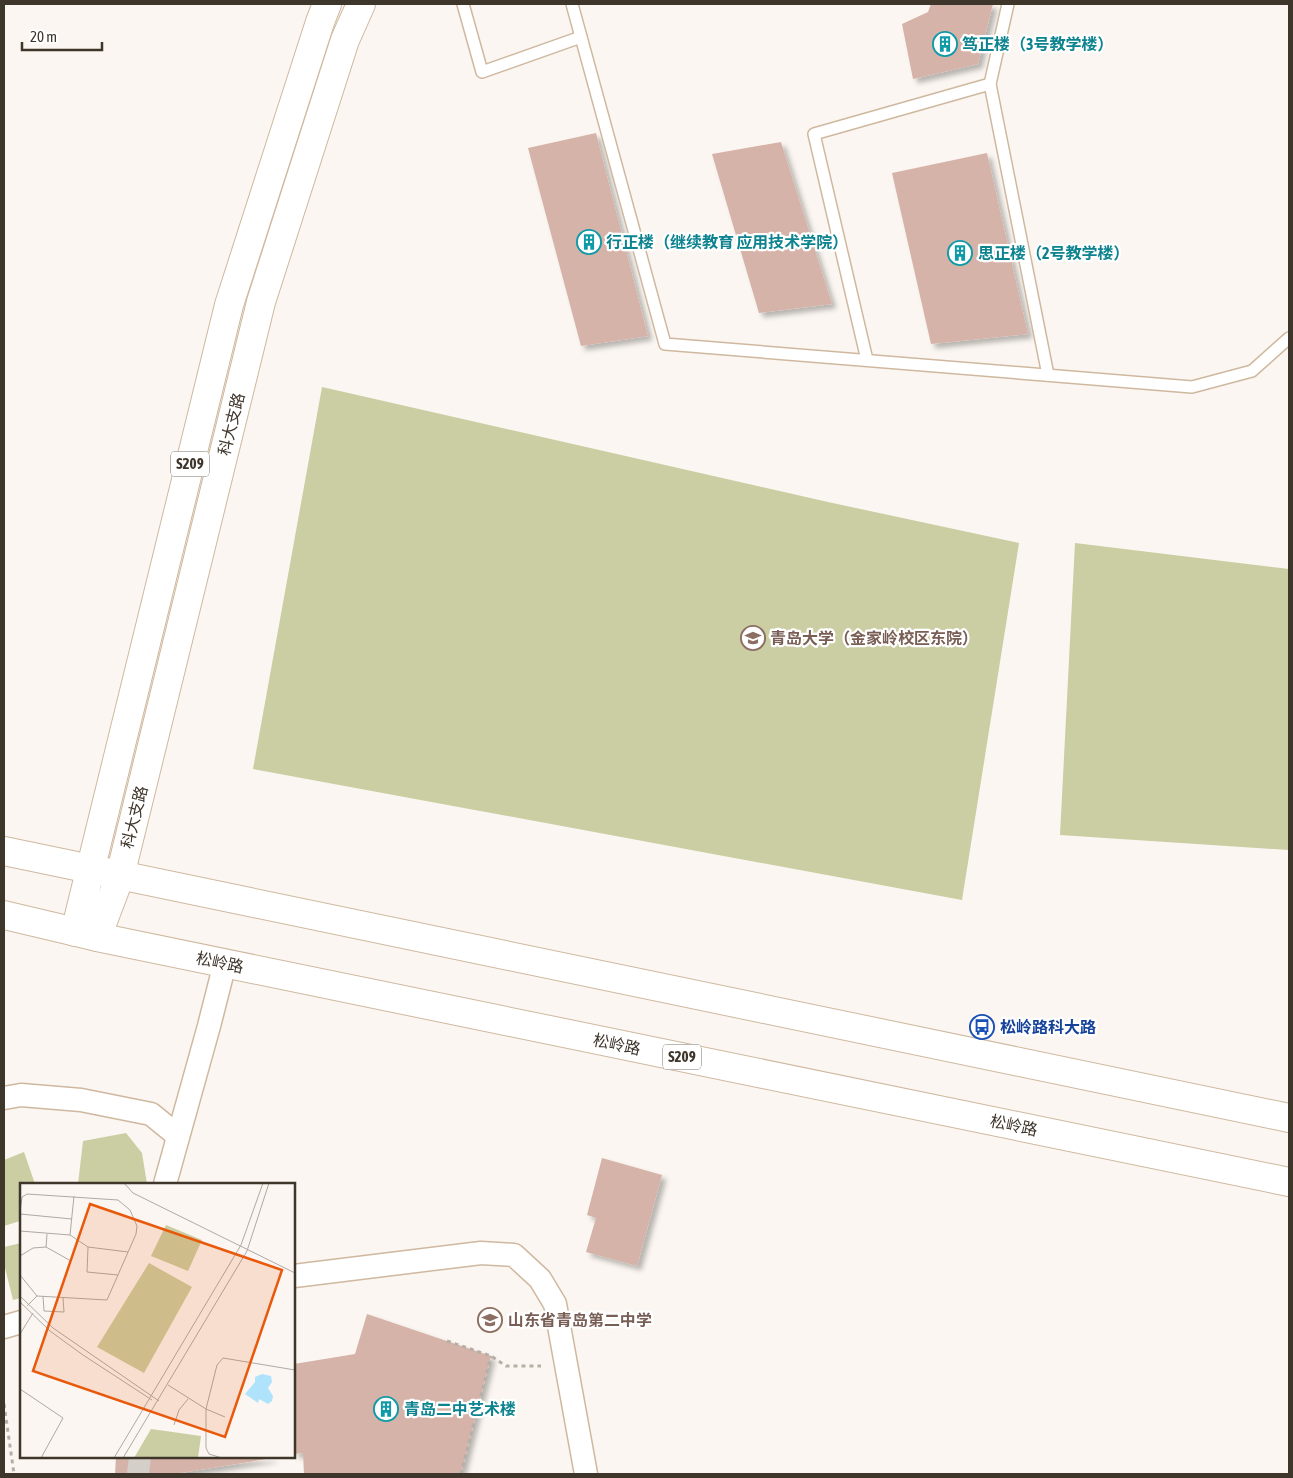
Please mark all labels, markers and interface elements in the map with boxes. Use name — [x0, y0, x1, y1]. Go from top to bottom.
scale bar — [22, 20, 102, 52]
text: 20 m — [30, 28, 57, 45]
building icon: 笃正楼（3号教学楼） — [932, 31, 958, 57]
place label: 笃正楼（3号教学楼） — [962, 35, 1114, 53]
building icon: 行正楼（继续教育 应用技术学院） — [576, 229, 602, 255]
place label: 行正楼（继续教育 应用技术学院） — [606, 233, 848, 251]
building icon: 思正楼（2号教学楼） — [947, 240, 973, 266]
place label: 思正楼（2号教学楼） — [978, 244, 1130, 262]
street label: 科大支路 — [215, 391, 247, 457]
road number: S209 — [171, 452, 209, 476]
school or university icon: 青岛大学（金家岭校区东院） — [740, 625, 766, 651]
place label: 青岛大学（金家岭校区东院） — [770, 629, 978, 647]
street label: 科大支路 — [118, 784, 150, 850]
street label: 松岭路 — [195, 948, 245, 976]
bus stop icon: 松岭路科大路 — [969, 1014, 995, 1040]
place label: 松岭路科大路 — [1000, 1018, 1096, 1036]
street label: 松岭路 — [592, 1030, 642, 1058]
road number: S209 — [663, 1044, 701, 1070]
street label: 松岭路 — [989, 1111, 1039, 1139]
inset map — [20, 1183, 295, 1458]
school or university icon: 山东省青岛第二中学 — [477, 1307, 503, 1333]
place label: 山东省青岛第二中学 — [508, 1311, 652, 1329]
building icon: 青岛二中艺术楼 — [373, 1396, 399, 1422]
place label: 青岛二中艺术楼 — [404, 1400, 516, 1418]

